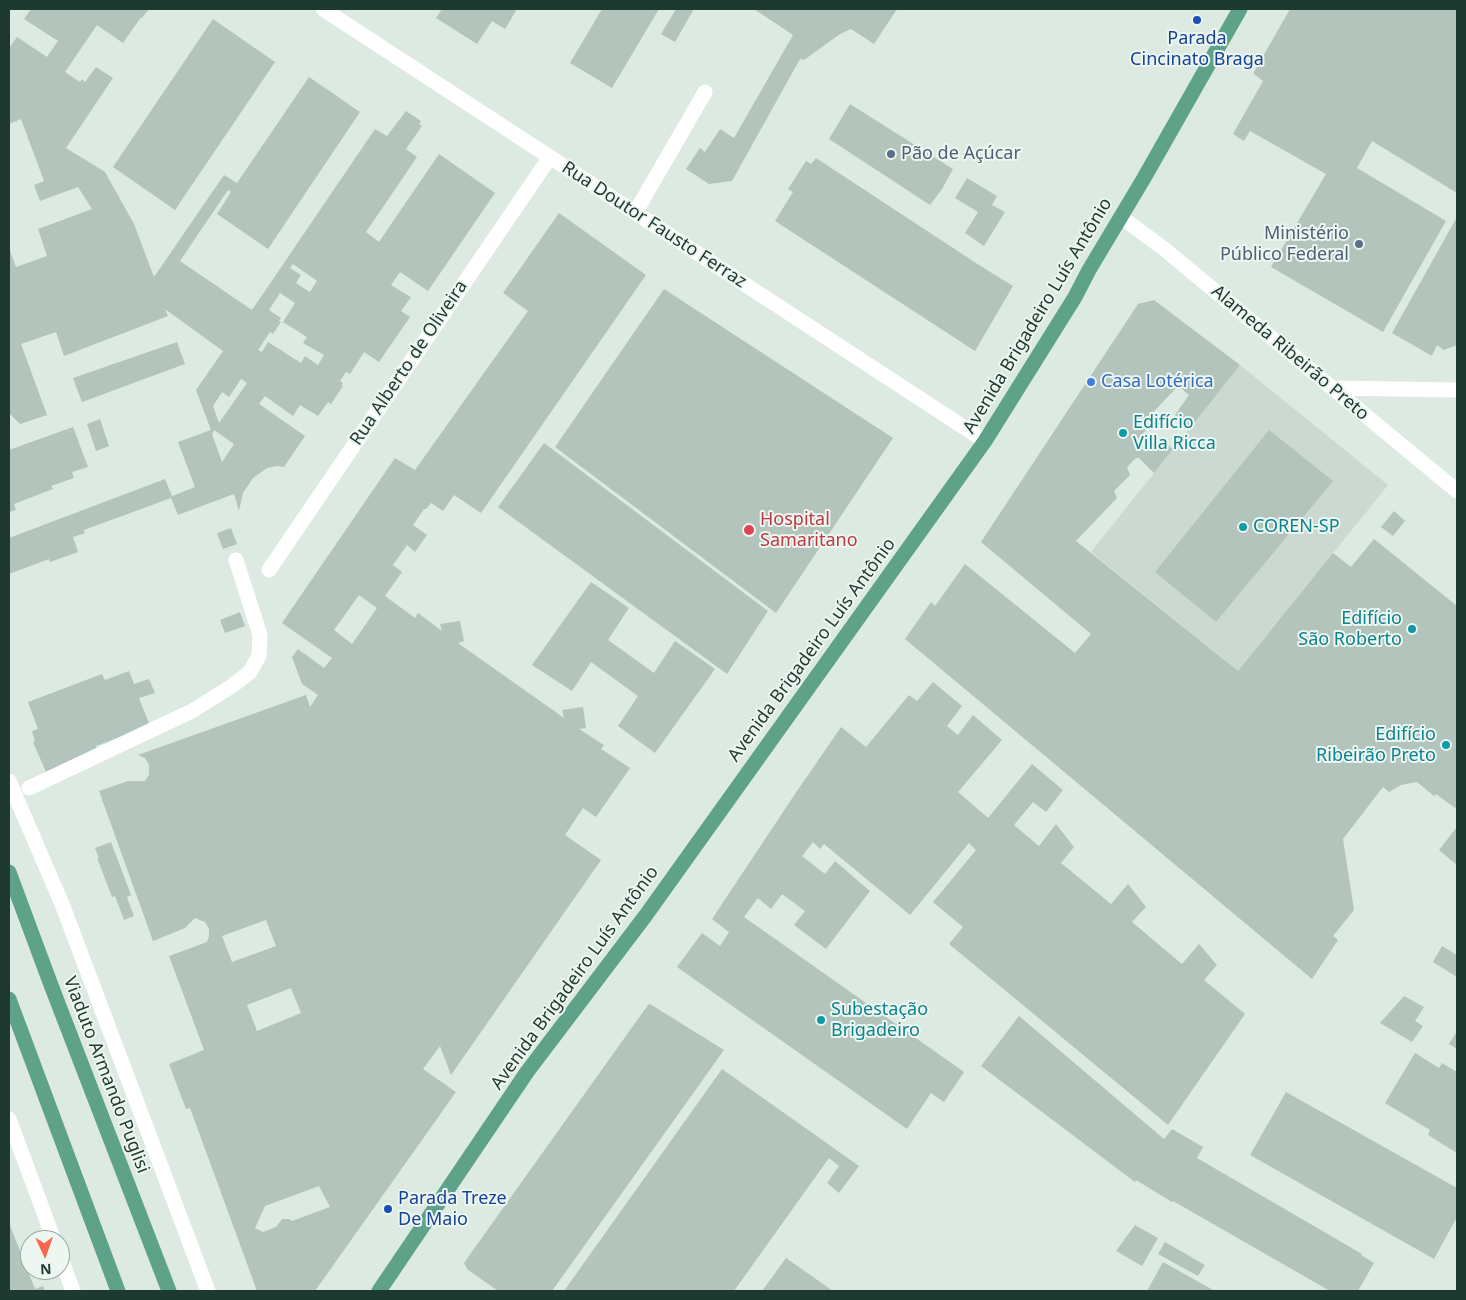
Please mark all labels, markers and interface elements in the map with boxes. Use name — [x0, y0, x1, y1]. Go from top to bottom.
marker: Parada Cincinato Braga — [1191, 14, 1203, 26]
place label: Parada Cincinato Braga — [1130, 28, 1264, 70]
place label: Pão de Açúcar — [901, 143, 1021, 165]
marker: Pão de Açúcar — [885, 148, 897, 160]
street label: Rua Doutor Fausto Ferraz — [558, 157, 750, 293]
street label: Avenida Brigadeiro Luís Antônio — [959, 194, 1117, 438]
place label: Ministério Público Federal — [1220, 223, 1349, 266]
marker: Ministério Público Federal — [1353, 238, 1365, 250]
street label: Rua Alberto de Oliveira — [346, 276, 472, 450]
street label: Alameda Ribeirão Preto — [1207, 281, 1373, 425]
place label: Casa Lotérica — [1101, 371, 1214, 393]
marker: Casa Lotérica — [1085, 376, 1097, 388]
place label: Edifício Villa Ricca — [1133, 412, 1216, 454]
marker: Edifício Villa Ricca — [1117, 427, 1129, 439]
place label: Hospital Samaritano — [760, 509, 858, 552]
place label: COREN-SP — [1253, 516, 1340, 538]
marker: COREN-SP — [1237, 521, 1249, 533]
marker: Hospital Samaritano — [742, 523, 756, 537]
street label: Avenida Brigadeiro Luís Antônio — [724, 534, 900, 766]
place label: Edifício São Roberto — [1298, 608, 1402, 650]
marker: Edifício São Roberto — [1406, 623, 1418, 635]
place label: Edifício Ribeirão Preto — [1316, 724, 1436, 766]
marker: Edifício Ribeirão Preto — [1440, 739, 1452, 751]
street label: Avenida Brigadeiro Luís Antônio — [487, 862, 663, 1094]
street label: Viaduto Armando Puglisi — [58, 974, 154, 1176]
place label: Subestação Brigadeiro — [831, 999, 928, 1042]
marker: Subestação Brigadeiro — [815, 1014, 827, 1026]
place label: Parada Treze De Maio — [398, 1188, 507, 1230]
marker: Parada Treze De Maio — [382, 1203, 394, 1215]
north arrow — [20, 1230, 70, 1280]
text: N — [40, 1260, 52, 1279]

